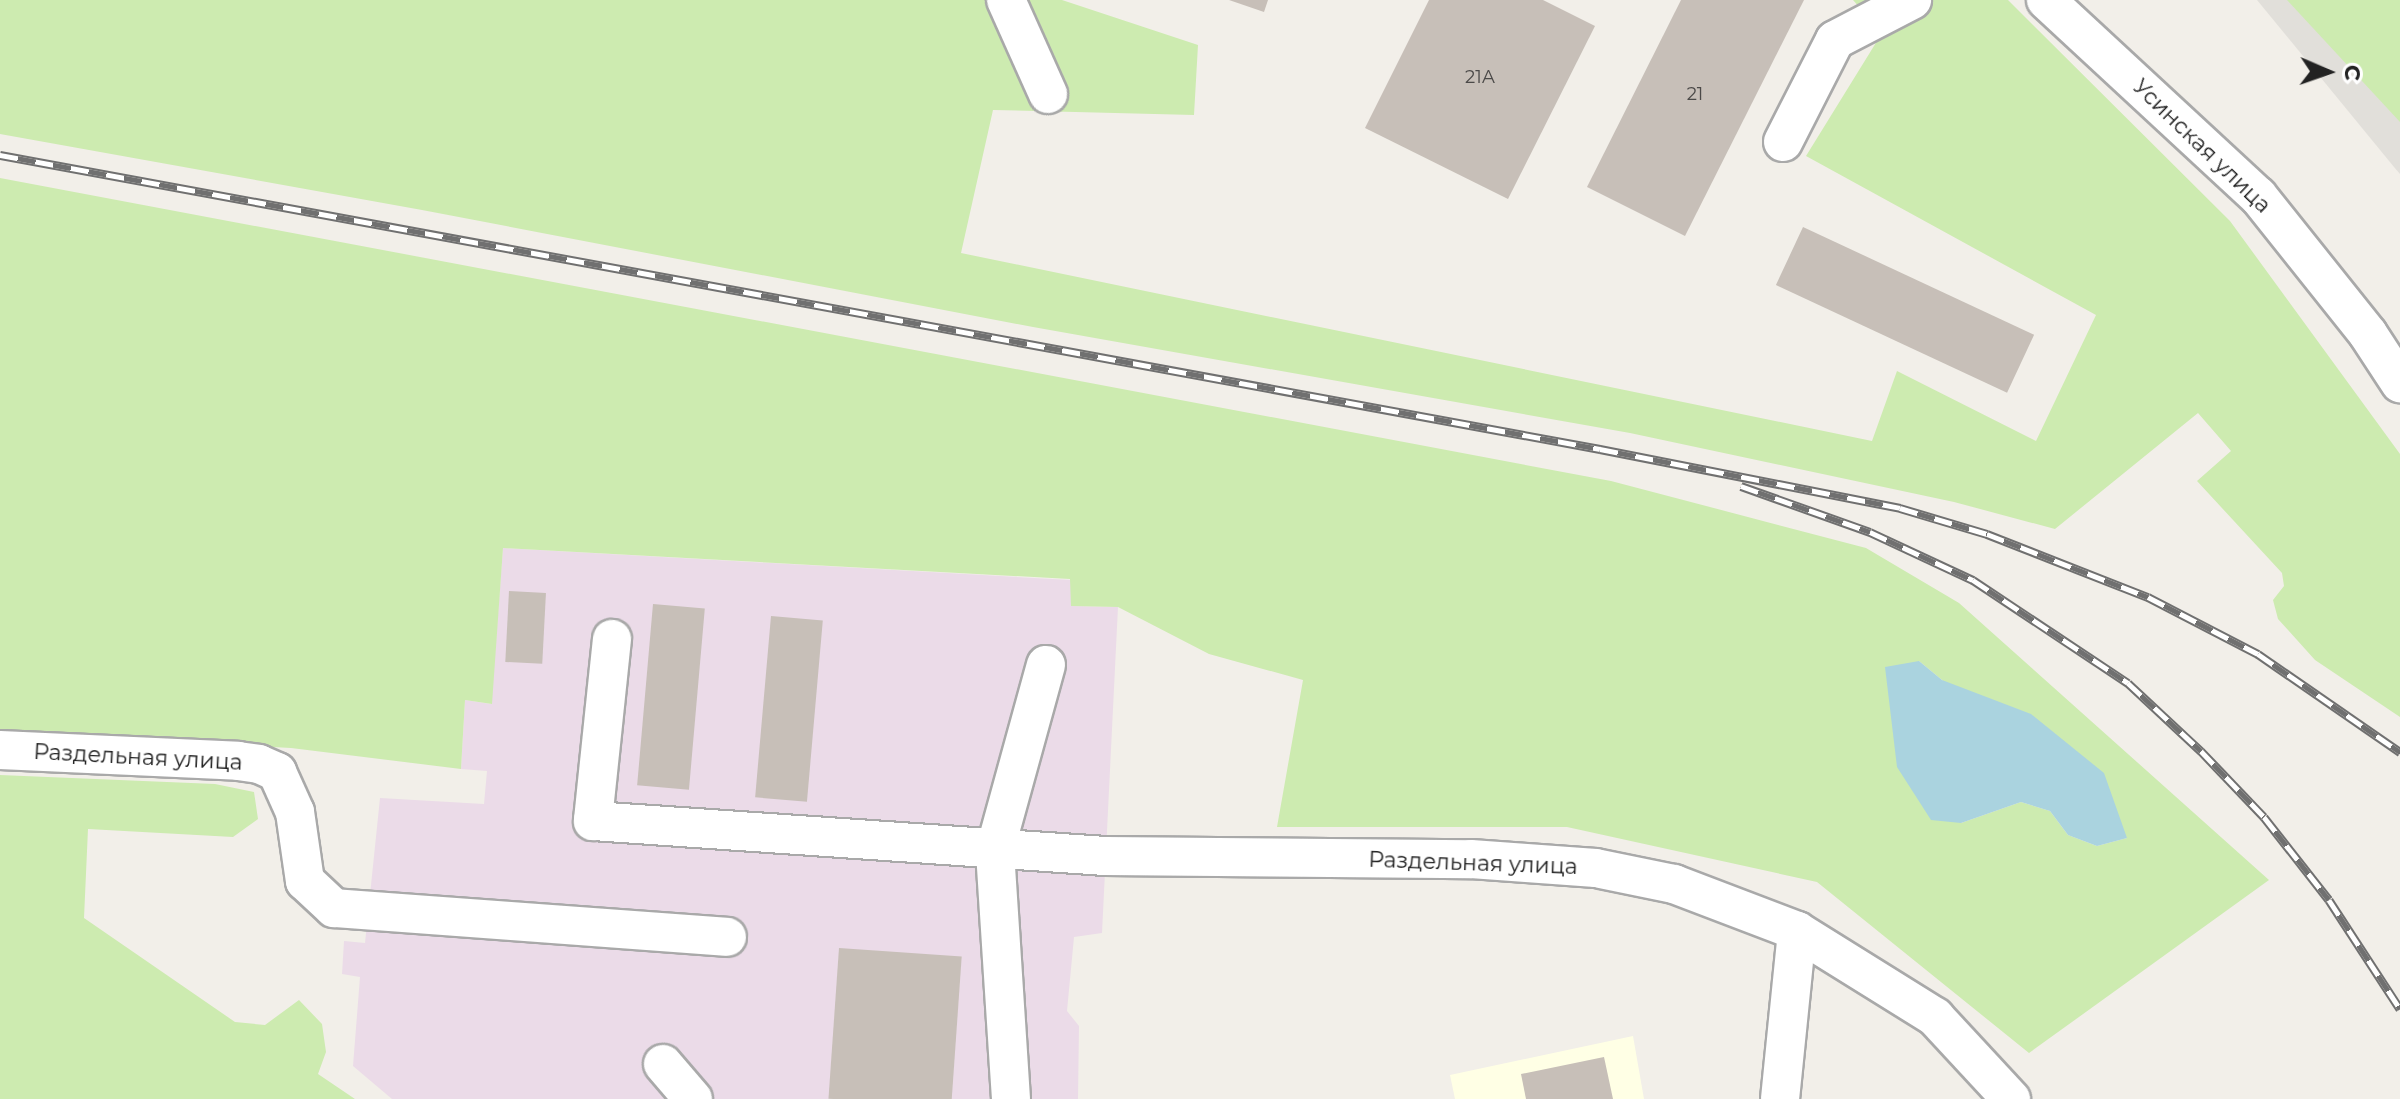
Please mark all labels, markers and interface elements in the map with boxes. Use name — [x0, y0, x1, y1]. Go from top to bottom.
north arrow — [2288, 32, 2368, 112]
text: С — [2339, 64, 2366, 81]
house number: 21А — [1465, 66, 1495, 88]
street label: Усинская улица — [2127, 73, 2277, 219]
house number: 21 — [1687, 83, 1703, 105]
street label: Раздельная улица — [33, 738, 243, 776]
street label: Раздельная улица — [1368, 846, 1578, 880]

